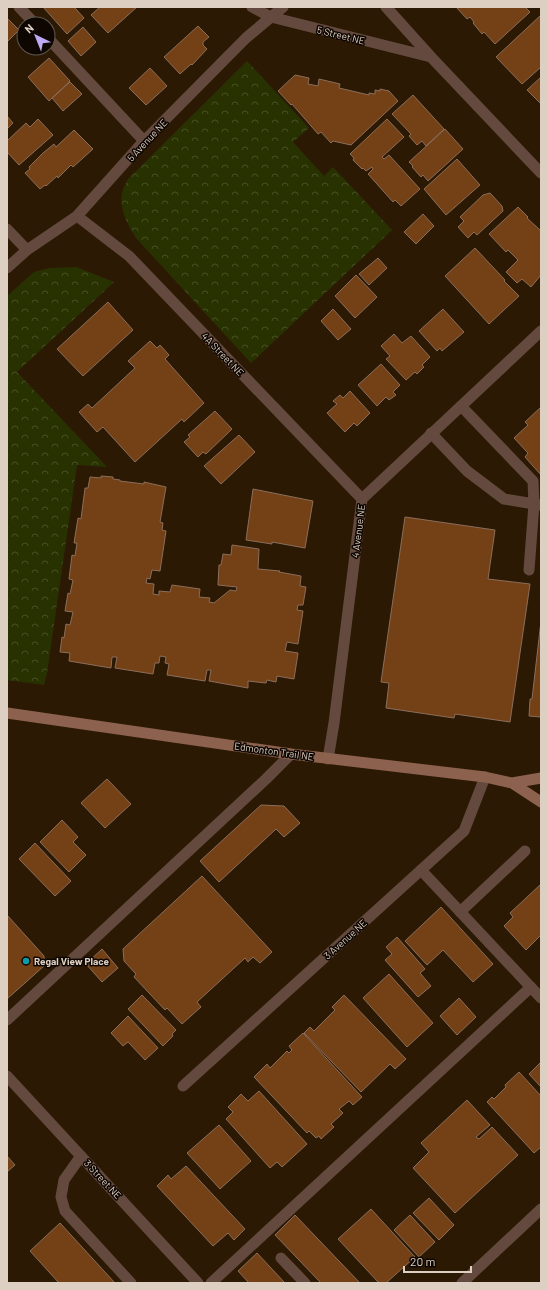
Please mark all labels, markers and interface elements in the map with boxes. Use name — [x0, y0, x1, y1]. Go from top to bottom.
north arrow — [16, 16, 56, 56]
text: N — [22, 21, 36, 36]
street label: 5 Street NE — [316, 23, 366, 47]
street label: 5 Avenue NE — [124, 116, 170, 164]
street label: 4A Street NE — [199, 330, 247, 378]
street label: 4 Avenue NE — [349, 503, 367, 559]
street label: Edmonton Trail NE — [233, 739, 315, 763]
street label: 3 Avenue NE — [321, 917, 369, 961]
place label: Regal View Place — [34, 955, 110, 967]
marker: Regal View Place — [21, 956, 31, 966]
street label: 3 Street NE — [82, 1157, 124, 1201]
scale bar — [404, 1248, 471, 1274]
text: 20 m — [410, 1254, 436, 1268]

